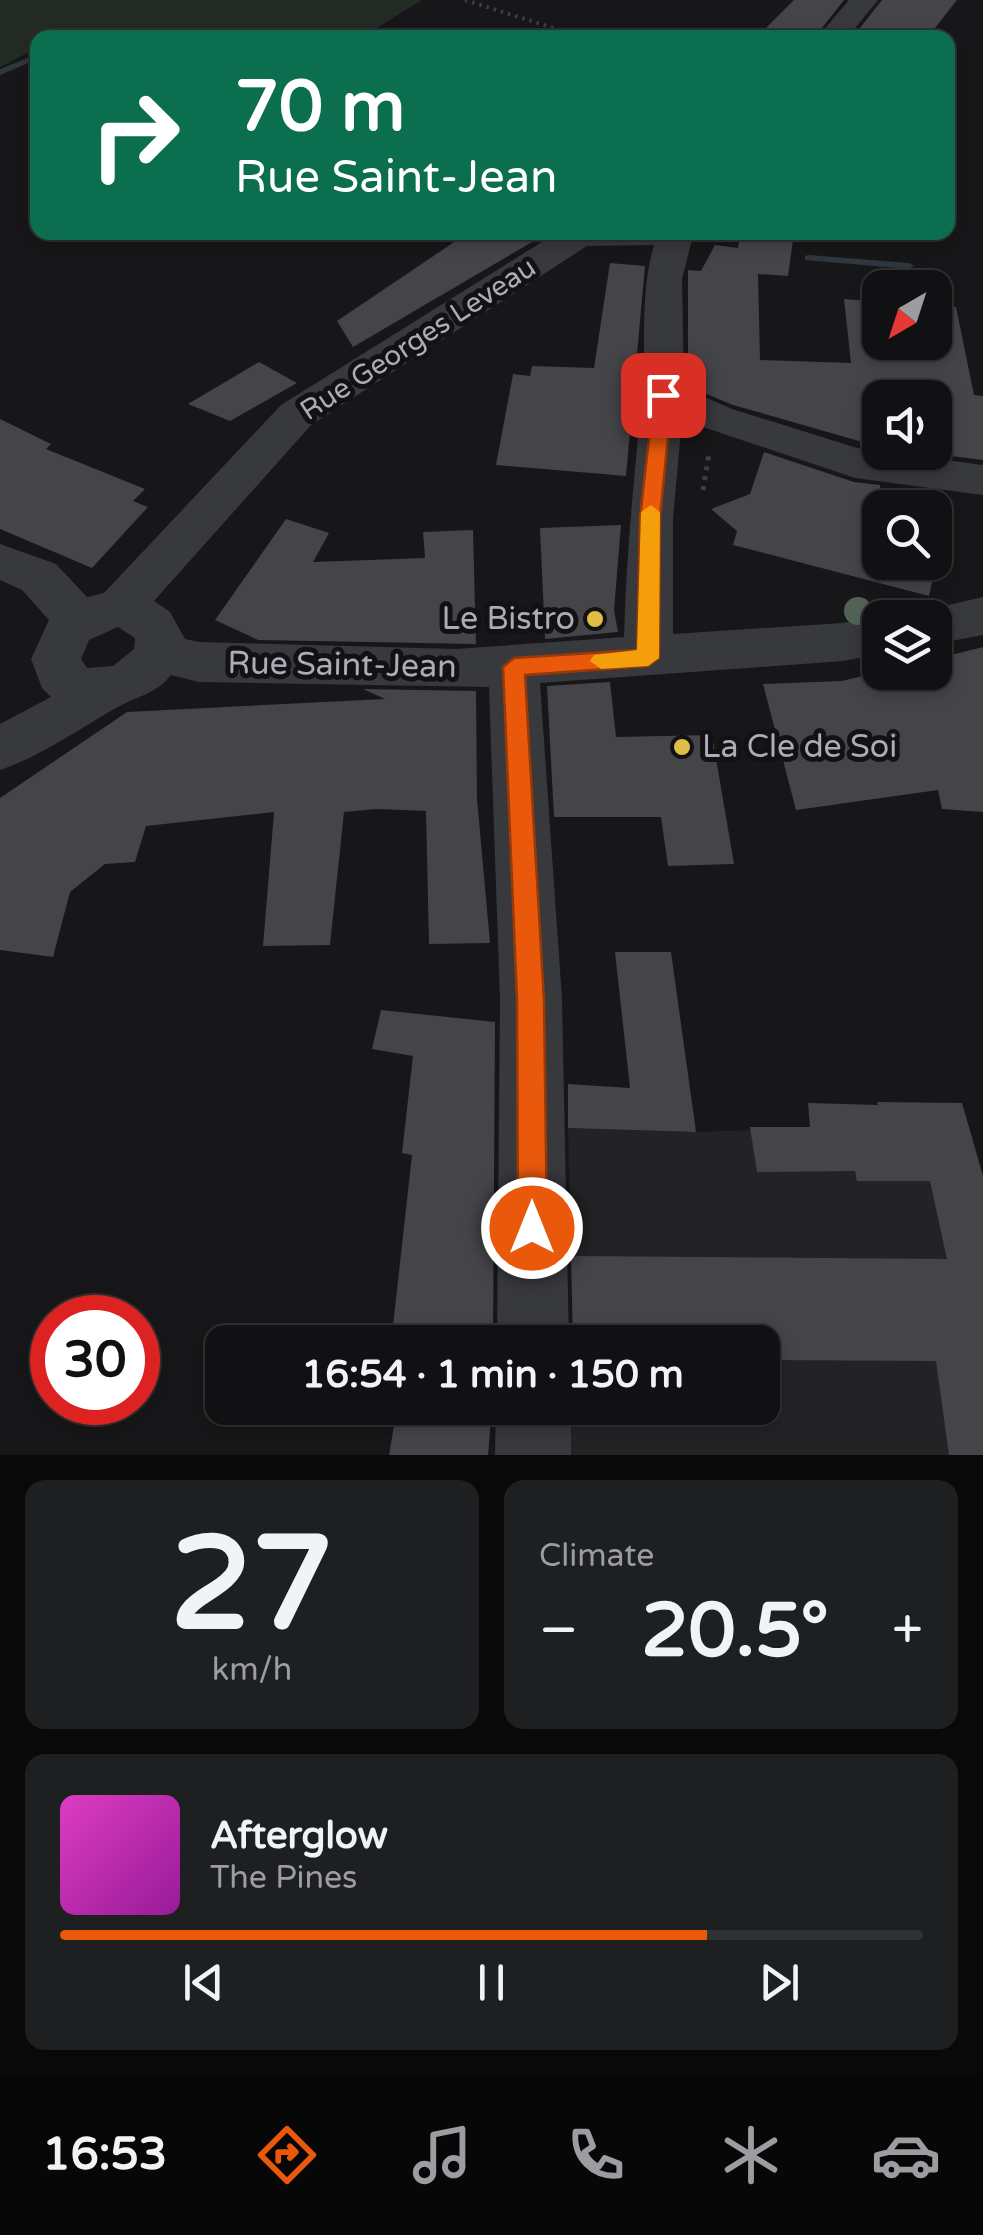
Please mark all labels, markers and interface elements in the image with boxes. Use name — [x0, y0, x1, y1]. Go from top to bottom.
text: 70 m — [235, 66, 405, 150]
icon: right — [70, 70, 200, 200]
text: Rue Saint-Jean — [235, 151, 557, 205]
street label: Rue Georges Leveau — [294, 250, 542, 428]
north arrow — [862, 270, 952, 360]
map controls — [862, 270, 952, 690]
pin — [621, 353, 706, 438]
icon: arrive — [636, 368, 691, 423]
button: sound — [862, 380, 952, 470]
button: search — [862, 490, 952, 580]
place label: Le Bistro — [442, 600, 575, 638]
button: layers — [862, 600, 952, 690]
marker: Le Bistro — [584, 608, 606, 630]
street label: Rue Saint-Jean — [227, 644, 457, 686]
place label: La Cle de Soi — [702, 728, 897, 766]
marker: La Cle de Soi — [671, 736, 693, 758]
position arrow — [480, 1176, 584, 1280]
speed limit sign: 30 — [30, 1295, 160, 1425]
text: 16:54 · 1 min · 150 m — [301, 1352, 684, 1398]
text: 27 — [170, 1508, 334, 1664]
text: Climate — [539, 1537, 654, 1575]
text: 20.5° — [641, 1586, 829, 1676]
text: − — [539, 1598, 578, 1664]
text: + — [892, 1598, 923, 1664]
text: km/h — [212, 1651, 292, 1689]
text: Afterglow — [210, 1813, 388, 1859]
text: The Pines — [210, 1859, 357, 1897]
icon: previous — [176, 1955, 231, 2010]
icon: pause — [464, 1955, 519, 2010]
icon: next — [752, 1955, 807, 2010]
icon: directions — [252, 2120, 322, 2190]
icon: music — [407, 2120, 477, 2190]
icon: phone — [561, 2120, 631, 2190]
icon: climate — [716, 2120, 786, 2190]
icon: car — [871, 2120, 941, 2190]
text: 16:53 — [42, 2128, 167, 2182]

